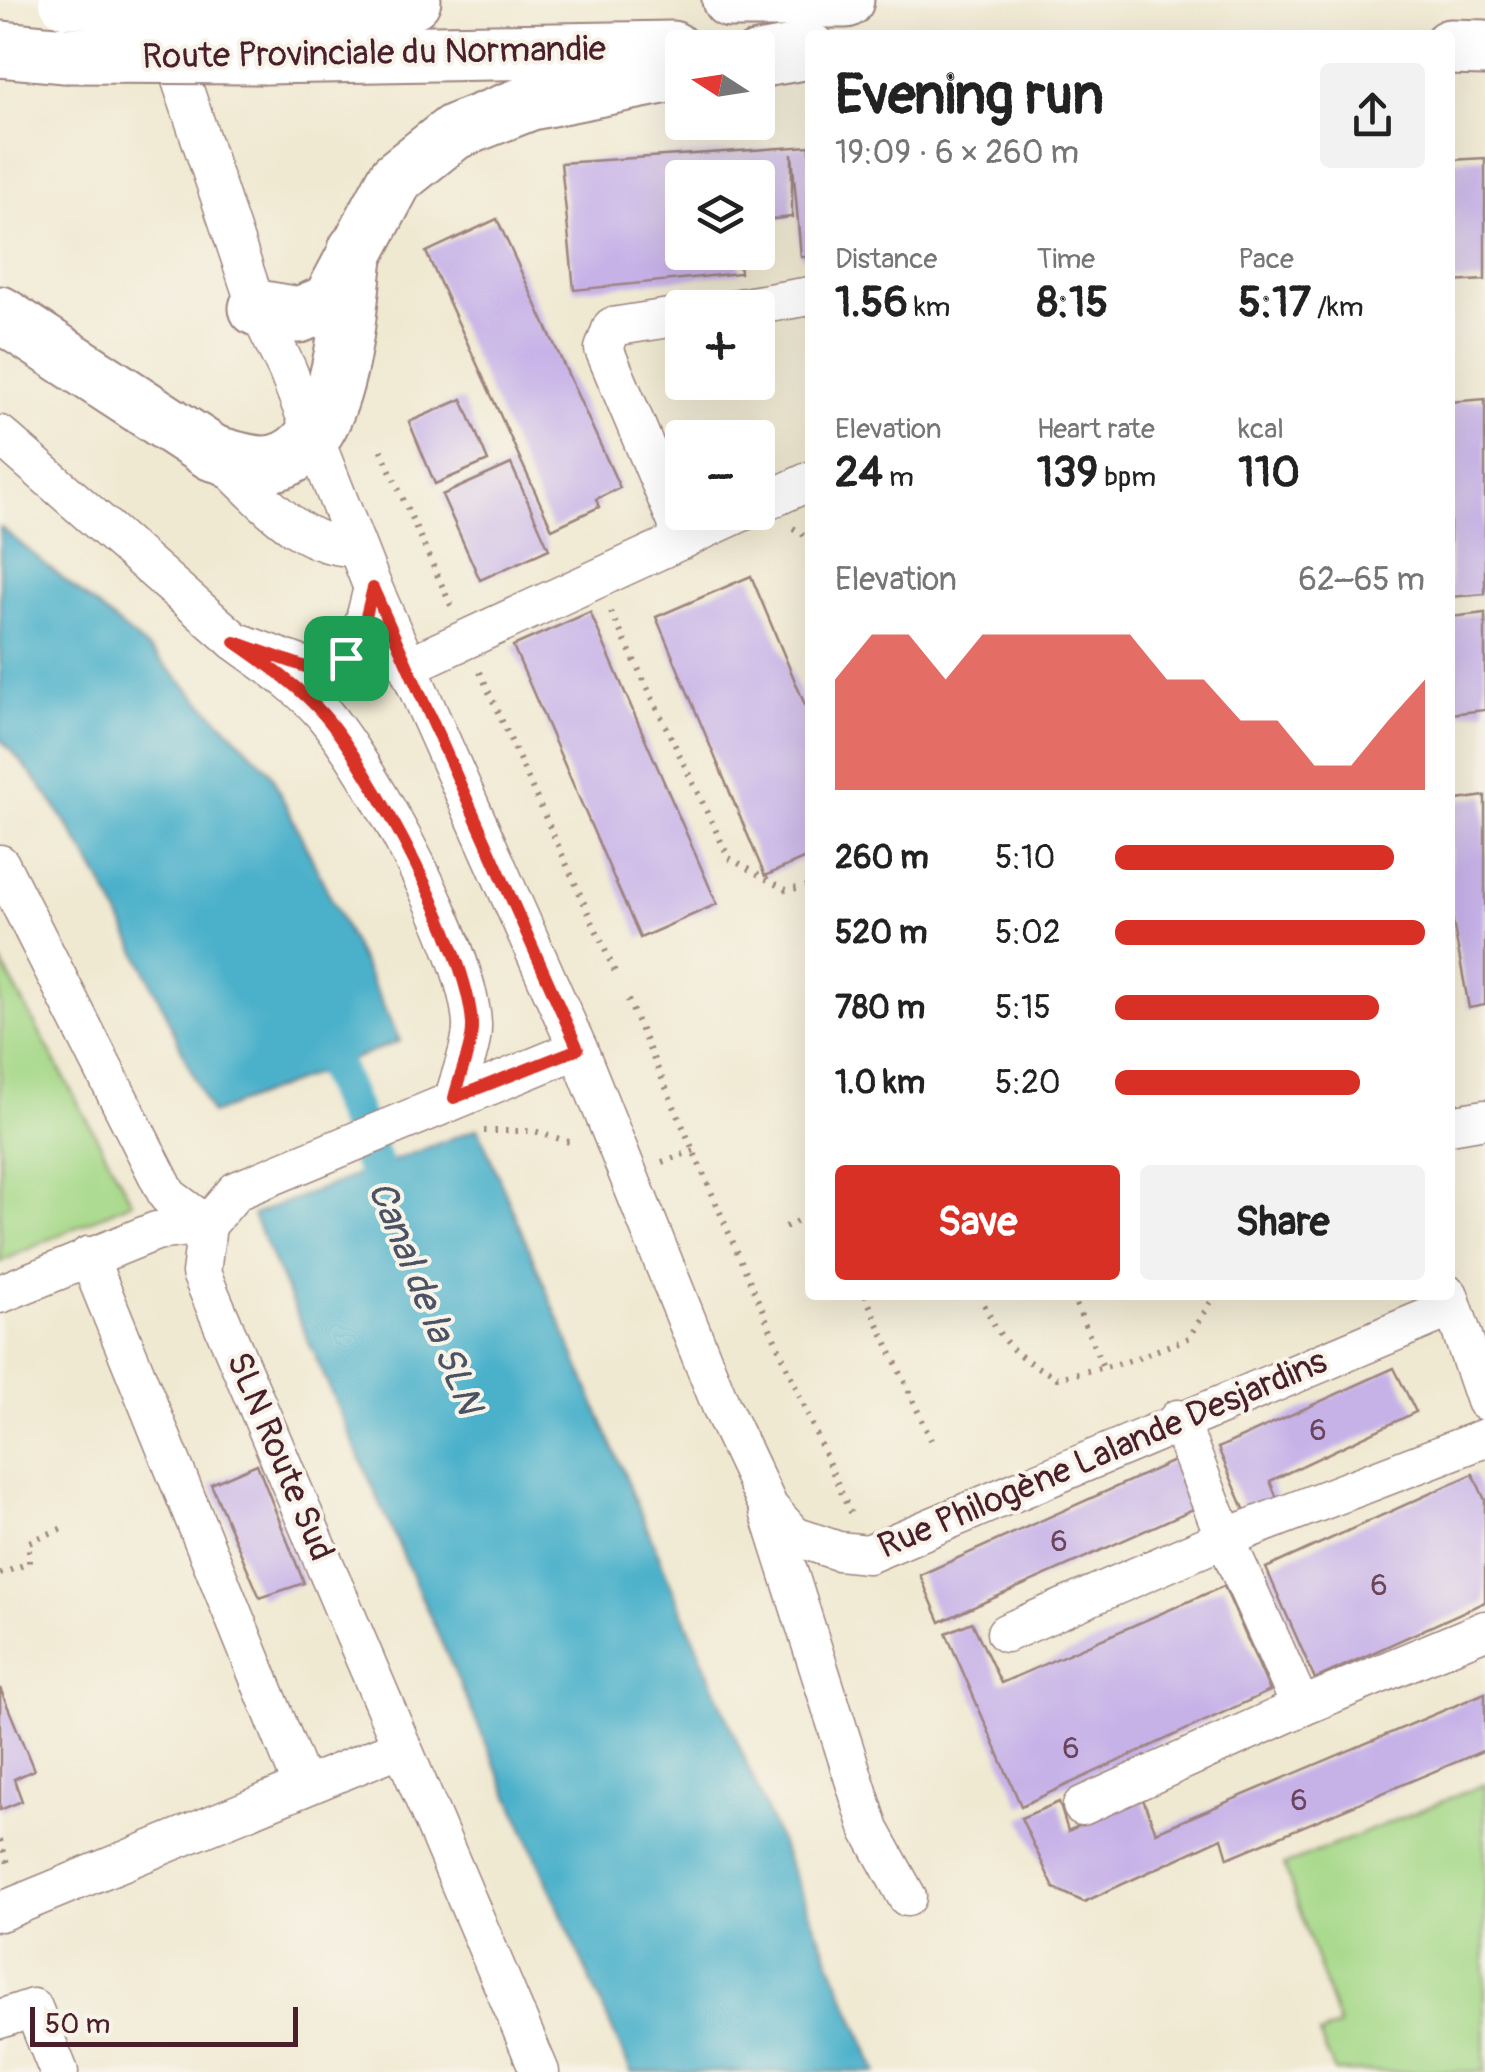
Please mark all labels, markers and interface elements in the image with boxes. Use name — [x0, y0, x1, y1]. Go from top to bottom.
street label: Route Provinciale du Normandie — [142, 27, 606, 79]
north arrow — [665, 30, 775, 140]
map controls — [665, 30, 775, 530]
text: Evening run — [835, 61, 1104, 130]
button: share — [1320, 63, 1425, 168]
text: 19:09 · 6 × 260 m — [835, 133, 1079, 173]
button: layers — [665, 160, 775, 270]
text: Distance — [835, 242, 937, 277]
text: Time — [1037, 242, 1095, 277]
text: Pace — [1238, 242, 1294, 277]
text: 1.56 — [835, 277, 908, 329]
text: 8:15 — [1037, 277, 1108, 329]
text: 5:17 — [1238, 277, 1311, 329]
button: + — [665, 290, 775, 400]
text: km — [908, 290, 950, 325]
text: /km — [1311, 290, 1364, 325]
text: Elevation — [835, 412, 942, 447]
text: Heart rate — [1037, 412, 1155, 447]
text: kcal — [1238, 412, 1284, 447]
button: − — [665, 420, 775, 530]
text: 24 — [835, 447, 883, 499]
text: 139 — [1037, 447, 1098, 499]
text: 110 — [1238, 447, 1300, 499]
text: m — [883, 460, 914, 495]
text: bpm — [1098, 460, 1156, 495]
text: Elevation — [835, 560, 957, 600]
text: 62–65 m — [1298, 560, 1425, 600]
pin — [304, 616, 389, 701]
icon: arrive — [319, 631, 374, 686]
text: 260 m — [835, 838, 929, 878]
text: 5:10 — [995, 838, 1055, 878]
text: 520 m — [835, 913, 927, 953]
text: 5:02 — [995, 913, 1061, 953]
text: 780 m — [835, 988, 925, 1028]
text: 5:15 — [995, 988, 1051, 1028]
text: 1.0 km — [835, 1063, 925, 1103]
text: 5:20 — [995, 1063, 1061, 1103]
button: Save — [835, 1165, 1120, 1280]
button: Share — [1140, 1165, 1425, 1280]
water label: Canal de la SLN — [357, 1174, 494, 1423]
street label: Rue Philogène Lalande Desjardins — [871, 1339, 1334, 1569]
street label: SLN Route Sud — [216, 1346, 344, 1567]
house number: 6 — [1309, 1412, 1327, 1449]
house number: 6 — [1050, 1523, 1068, 1560]
house number: 6 — [1370, 1567, 1388, 1604]
house number: 6 — [1062, 1730, 1080, 1767]
house number: 6 — [1290, 1782, 1308, 1819]
scale bar — [30, 2002, 298, 2046]
text: 50 m — [45, 2007, 110, 2042]

